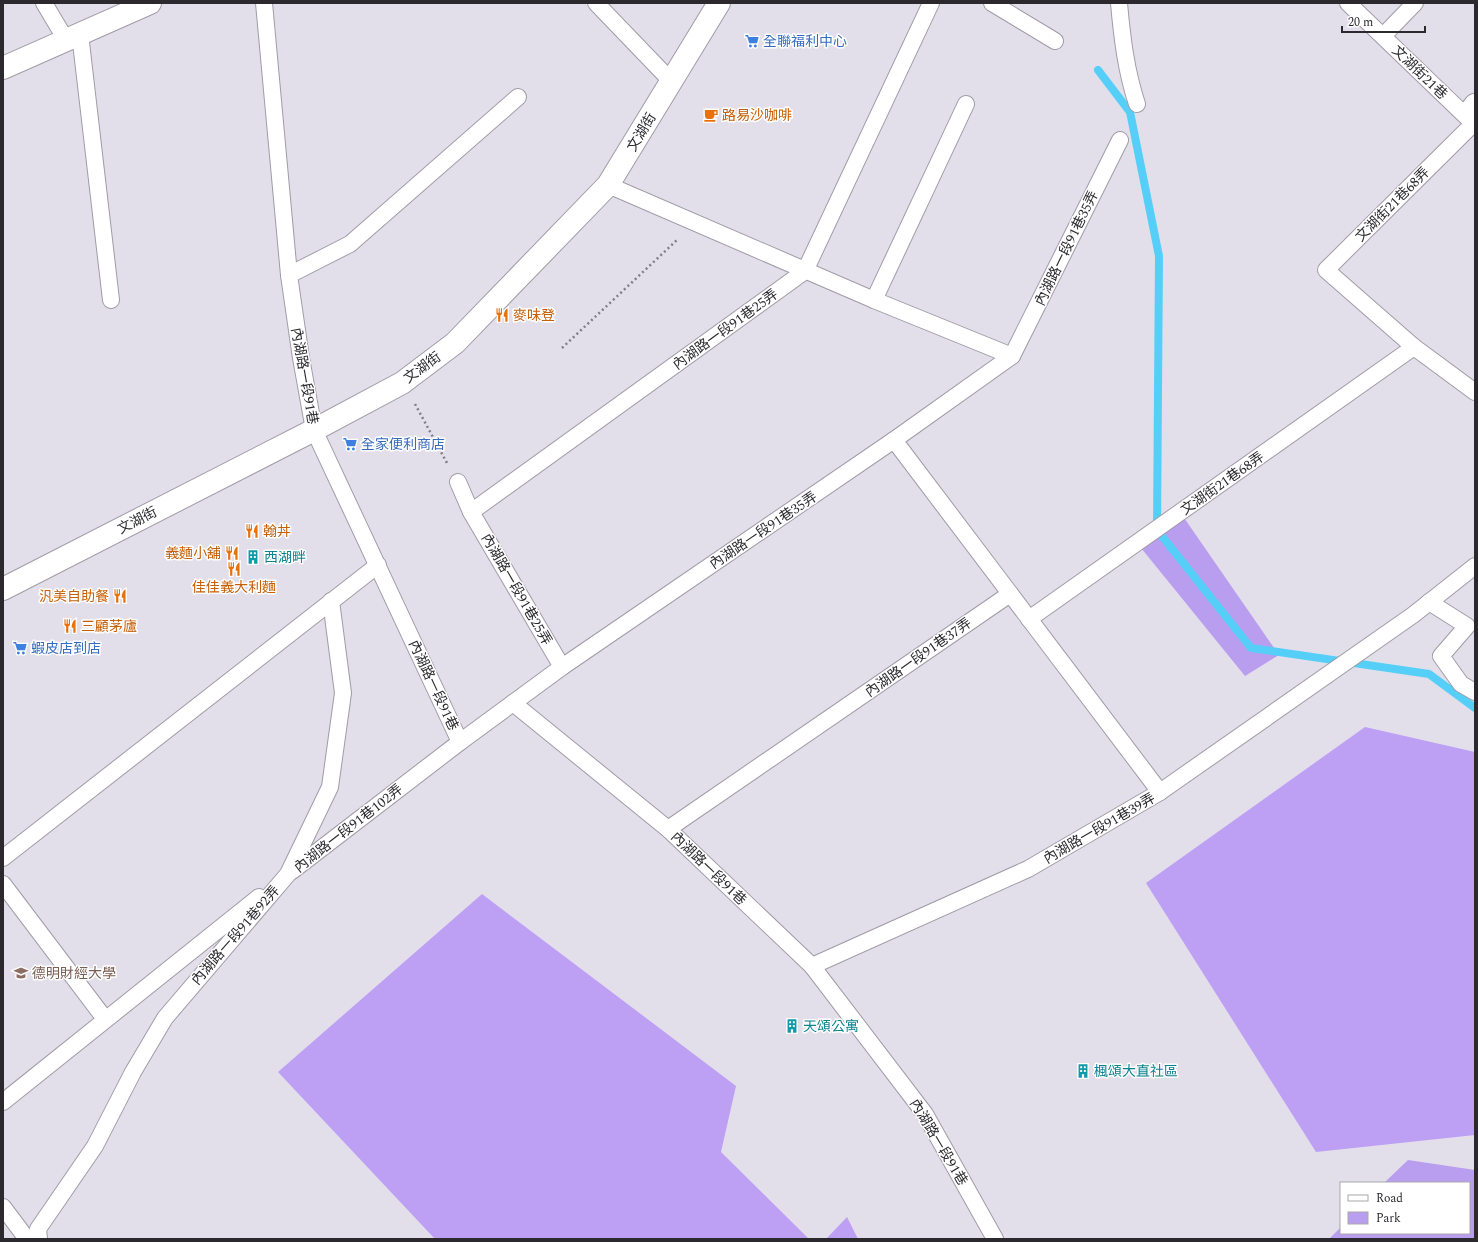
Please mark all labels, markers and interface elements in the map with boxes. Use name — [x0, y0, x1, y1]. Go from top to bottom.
scale bar — [1342, 8, 1425, 34]
text: 20 m — [1348, 13, 1373, 32]
place label: 全聯福利中心 — [763, 31, 847, 52]
supermarket icon: 全聯福利中心 — [744, 33, 760, 49]
street label: 文湖街21巷 — [1387, 40, 1452, 104]
place label: 路易沙咖啡 — [722, 105, 792, 126]
cafe icon: 路易沙咖啡 — [703, 107, 719, 123]
street label: 文湖街 — [622, 109, 661, 156]
street label: 文湖街21巷68弄 — [1350, 162, 1434, 246]
street label: 內湖路一段91巷35弄 — [1029, 187, 1104, 309]
street label: 內湖路一段91巷25弄 — [668, 284, 782, 375]
place label: 麥味登 — [513, 305, 555, 326]
restaurant icon: 麥味登 — [494, 307, 510, 323]
street label: 內湖路一段91巷 — [286, 326, 323, 426]
street label: 文湖街 — [399, 347, 445, 388]
place label: 全家便利商店 — [361, 434, 445, 455]
supermarket icon: 全家便利商店 — [342, 436, 358, 452]
street label: 文湖街21巷68弄 — [1176, 447, 1268, 520]
street label: 內湖路一段91巷35弄 — [705, 486, 821, 574]
street label: 文湖街 — [114, 502, 161, 539]
place label: 翰丼 — [263, 521, 291, 542]
restaurant icon: 翰丼 — [244, 523, 260, 539]
street label: 內湖路一段91巷25弄 — [476, 529, 557, 649]
place label: 義麵小舖 — [165, 543, 221, 564]
restaurant icon: 義麵小舖 — [224, 545, 240, 561]
place label: 西湖畔 — [264, 547, 306, 568]
building icon: 西湖畔 — [245, 549, 261, 565]
restaurant icon: 佳佳義大利麵 — [226, 561, 242, 577]
place label: 佳佳義大利麵 — [192, 577, 276, 598]
place label: 汎美自助餐 — [39, 586, 109, 607]
restaurant icon: 汎美自助餐 — [112, 588, 128, 604]
street label: 內湖路一段91巷37弄 — [861, 613, 976, 702]
place label: 三顧茅廬 — [81, 616, 137, 637]
restaurant icon: 三顧茅廬 — [62, 618, 78, 634]
street label: 內湖路一段91巷 — [403, 636, 464, 734]
place label: 蝦皮店到店 — [31, 638, 101, 659]
supermarket icon: 蝦皮店到店 — [12, 640, 28, 656]
street label: 內湖路一段91巷102弄 — [289, 779, 407, 878]
street label: 內湖路一段91巷39弄 — [1039, 788, 1159, 869]
street label: 內湖路一段91巷 — [666, 827, 751, 910]
street label: 內湖路一段91巷92弄 — [186, 881, 285, 990]
place label: 德明財經大學 — [32, 963, 116, 984]
school or university icon: 德明財經大學 — [13, 965, 29, 981]
place label: 天頌公寓 — [803, 1016, 859, 1037]
building icon: 天頌公寓 — [784, 1018, 800, 1034]
place label: 楓頌大直社區 — [1094, 1061, 1178, 1082]
building icon: 楓頌大直社區 — [1075, 1063, 1091, 1079]
street label: 內湖路一段91巷 — [904, 1095, 973, 1190]
legend — [1340, 1182, 1470, 1234]
text: Road — [1376, 1189, 1403, 1208]
text: Park — [1376, 1209, 1401, 1228]

